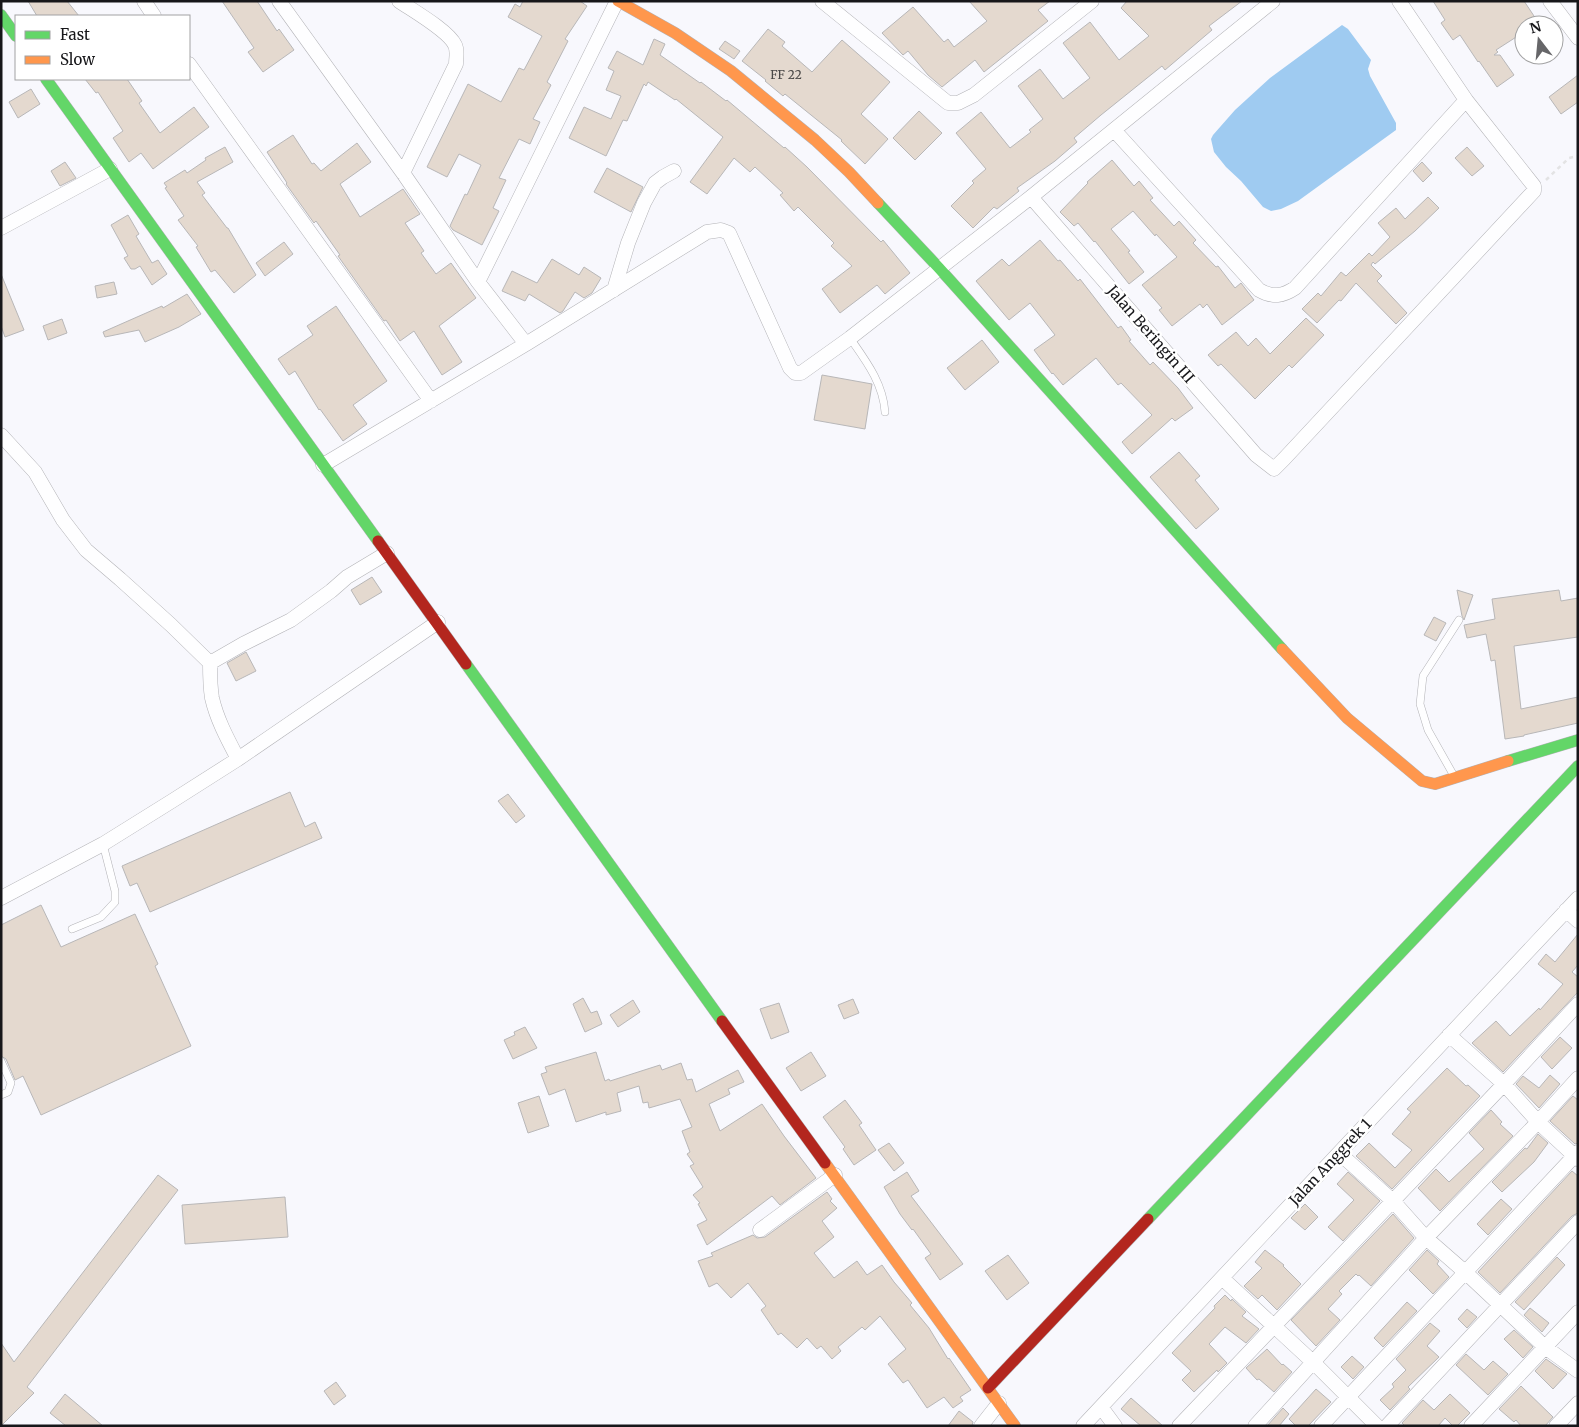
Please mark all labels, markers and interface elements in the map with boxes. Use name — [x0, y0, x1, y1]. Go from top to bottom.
legend — [15, 15, 190, 80]
north arrow — [1514, 15, 1564, 65]
text: N — [1528, 17, 1543, 38]
text: Fast — [60, 25, 90, 44]
text: Slow — [60, 50, 95, 69]
house number: FF 22 — [770, 67, 802, 82]
street label: Jalan Beringin III — [1103, 280, 1199, 387]
street label: Jalan Anggrek 1 — [1284, 1114, 1375, 1210]

